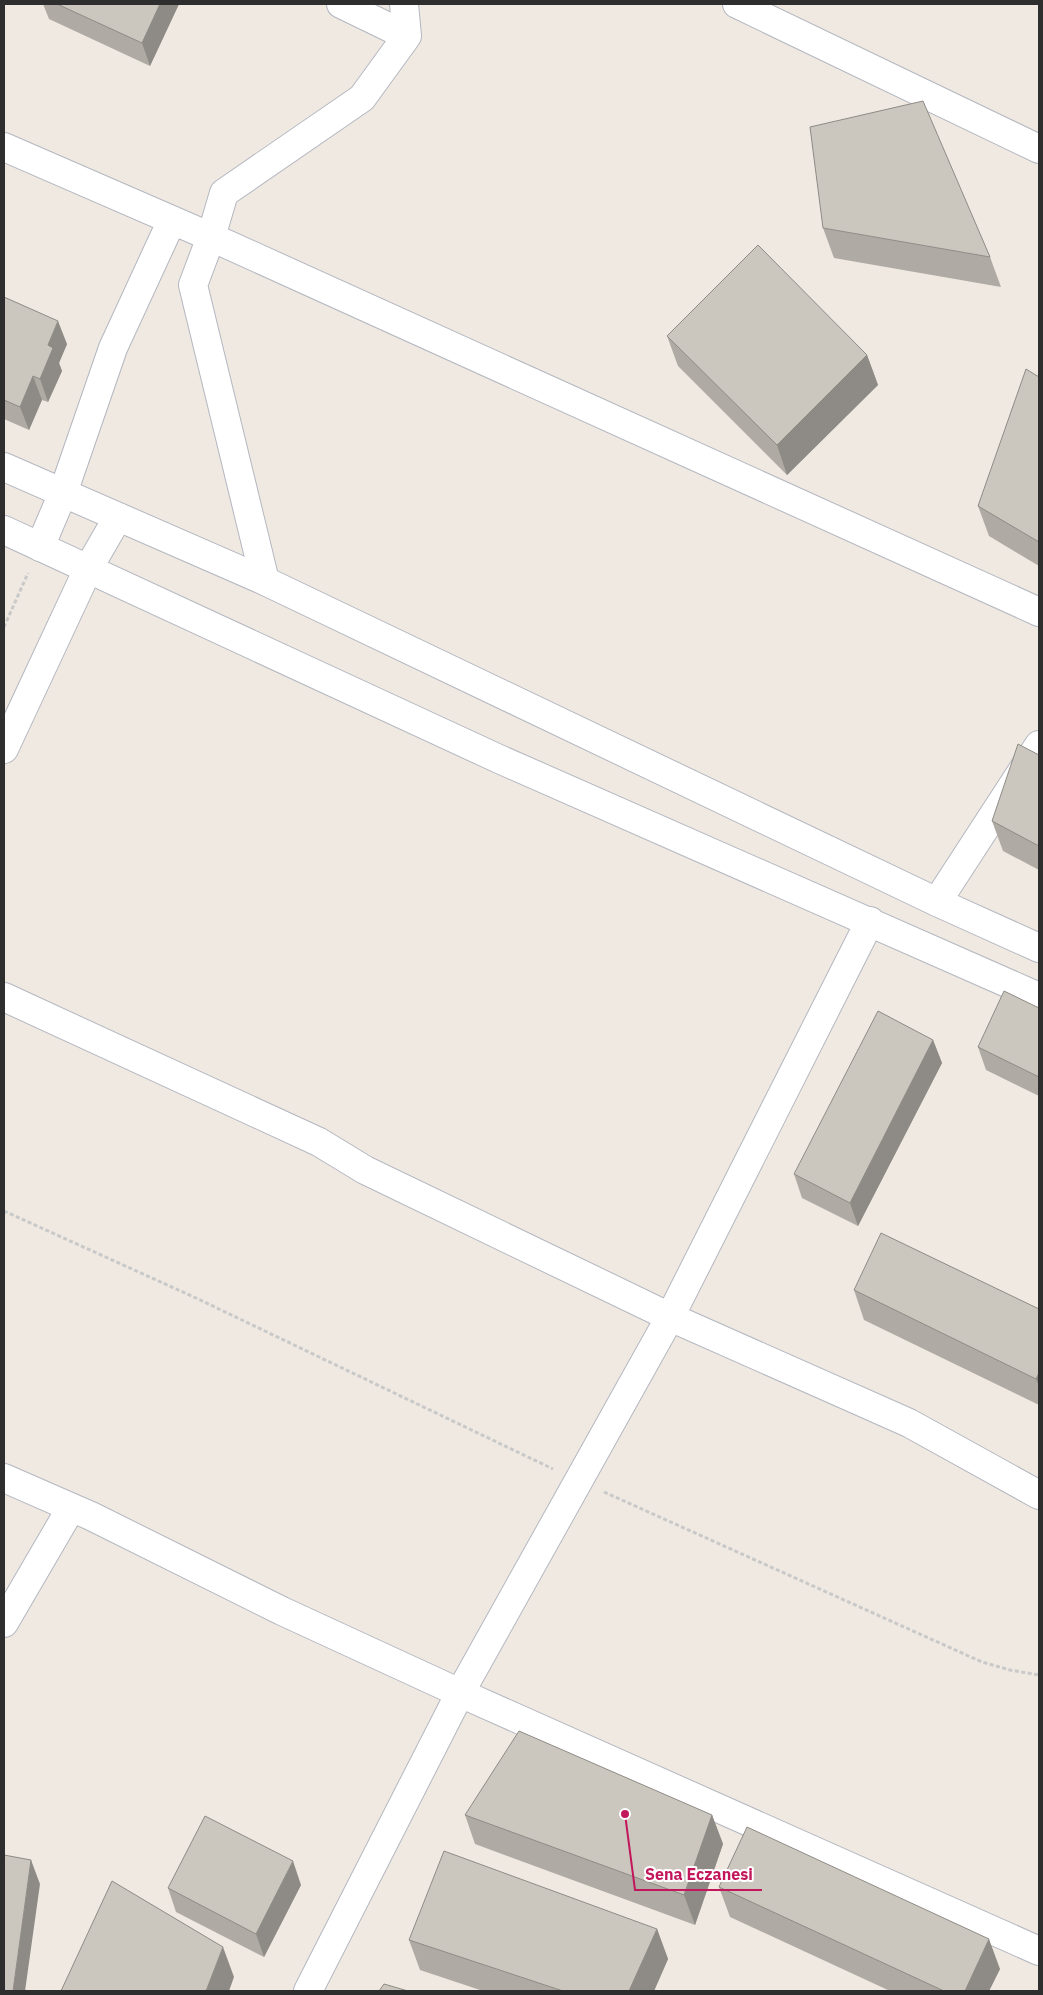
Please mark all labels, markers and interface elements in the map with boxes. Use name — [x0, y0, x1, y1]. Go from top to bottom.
callout: Sena Eczanesi — [635, 1859, 762, 1890]
text: Sena Eczanesi — [645, 1864, 753, 1884]

